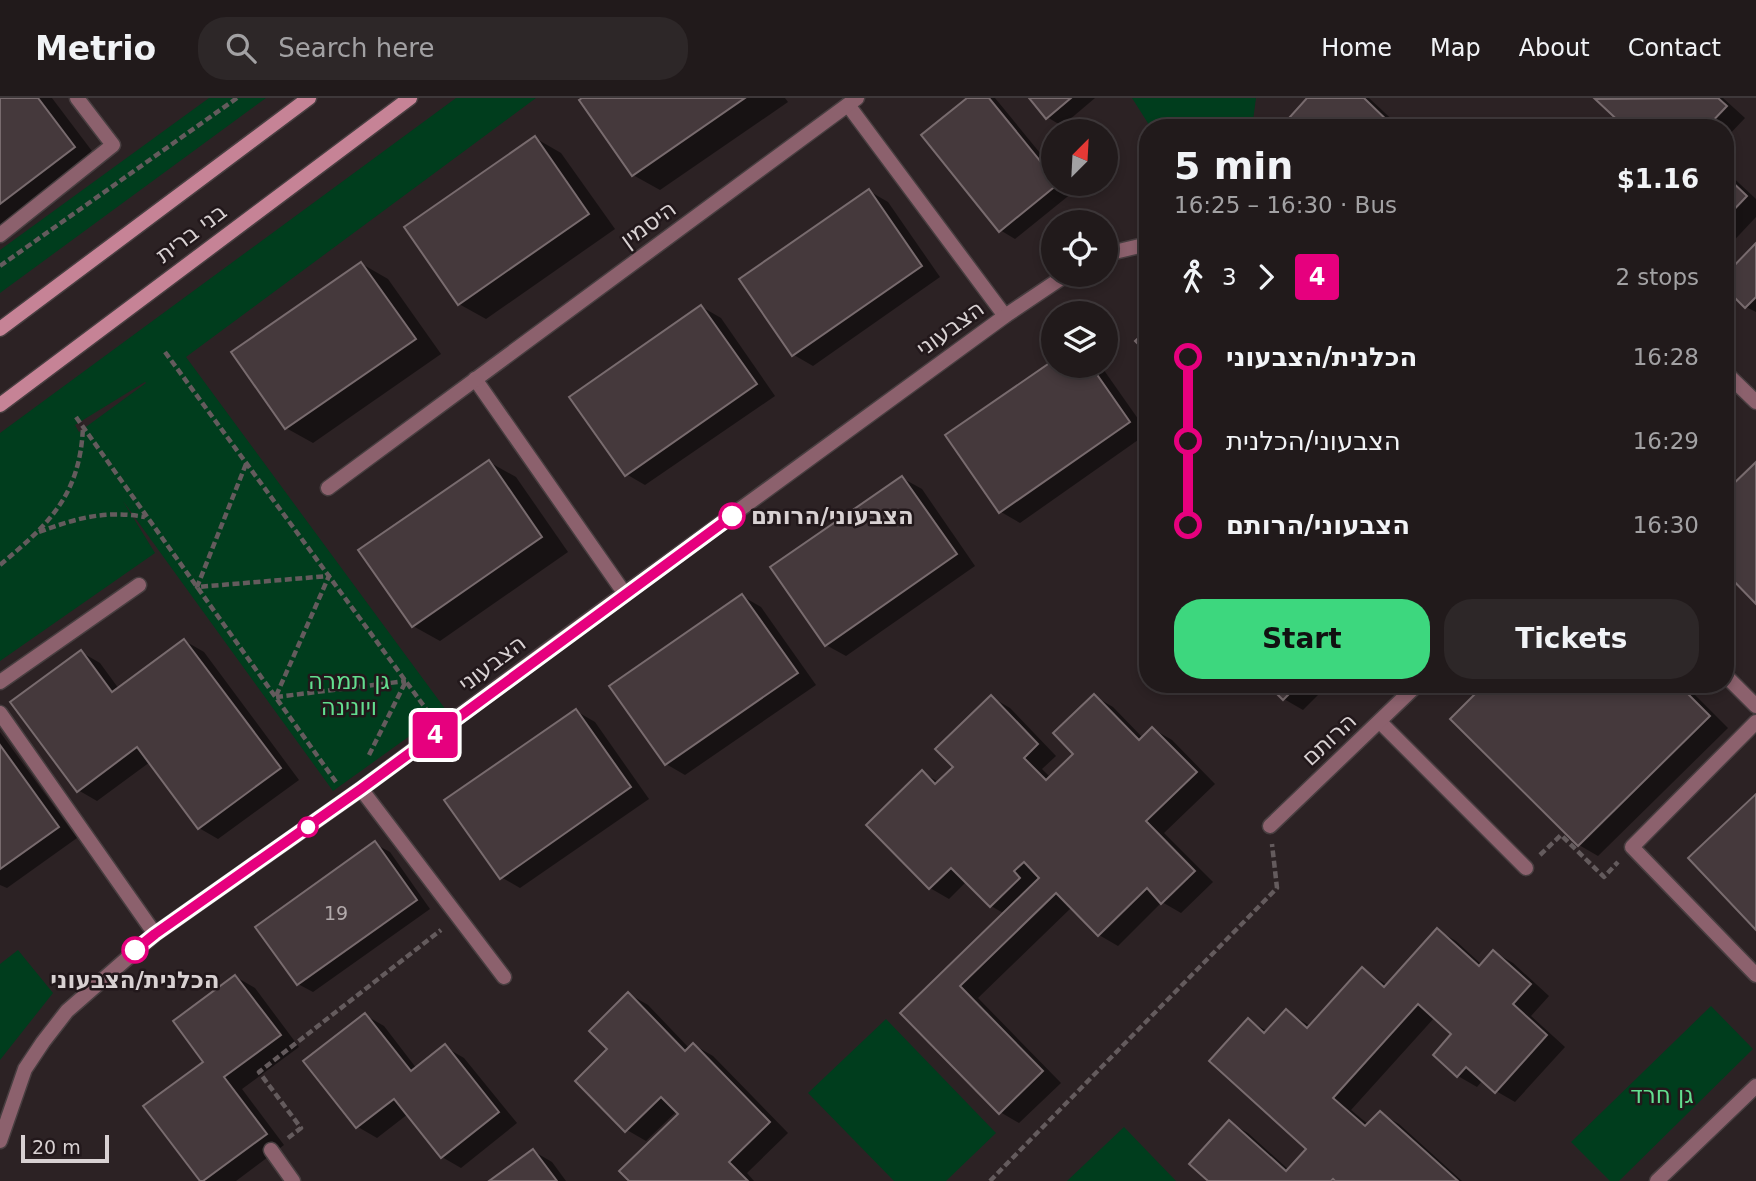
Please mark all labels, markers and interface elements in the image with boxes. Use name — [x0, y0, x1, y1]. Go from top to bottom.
search box — [198, 17, 688, 80]
text: Metrio — [35, 29, 156, 68]
icon: search — [222, 29, 260, 67]
text: Search here — [278, 33, 434, 63]
text: Home — [1321, 34, 1392, 62]
text: Map — [1430, 34, 1481, 62]
text: About — [1519, 34, 1590, 62]
text: Contact — [1628, 34, 1721, 62]
north arrow — [1041, 119, 1118, 196]
map controls — [1041, 119, 1118, 378]
text: 5 min — [1174, 144, 1293, 188]
text: $1.16 — [1617, 164, 1699, 194]
text: 16:25 – 16:30 · Bus — [1174, 192, 1397, 218]
street label: היסמין — [615, 195, 681, 253]
street label: בני ברית — [151, 198, 231, 268]
button: locate — [1041, 210, 1118, 287]
icon: walk — [1174, 258, 1212, 296]
icon: forward — [1247, 258, 1285, 296]
text: 4 — [1309, 263, 1325, 291]
text: 3 — [1222, 264, 1237, 290]
text: 2 stops — [1615, 264, 1699, 290]
street label: הצבעוני — [911, 295, 989, 361]
button: layers — [1041, 301, 1118, 378]
text: הכלנית/הצבעוני — [1226, 342, 1417, 372]
text: 16:28 — [1633, 344, 1699, 370]
text: הצבעוני/הכלנית — [1226, 426, 1401, 456]
text: 16:29 — [1633, 428, 1699, 454]
marker: הצבעוני/הרותם — [719, 503, 745, 529]
place label: הצבעוני/הרותם — [751, 503, 914, 529]
text: הצבעוני/הרותם — [1226, 510, 1410, 540]
text: 16:30 — [1633, 512, 1699, 538]
button: Start — [1174, 599, 1430, 679]
button: Tickets — [1444, 599, 1699, 679]
street label: הצבעוני — [453, 629, 531, 697]
park label: גן תמרה ויונינה — [308, 668, 390, 720]
street label: הרותם — [1296, 707, 1362, 771]
line badge: 4 — [412, 712, 458, 758]
text: 4 — [427, 721, 443, 749]
unlabelled marker — [298, 817, 318, 837]
house number: 19 — [324, 902, 348, 924]
marker: הכלנית/הצבעוני — [122, 937, 148, 963]
place label: הכלנית/הצבעוני — [50, 967, 220, 993]
park label: גן חרד — [1630, 1082, 1694, 1108]
scale bar — [21, 1132, 108, 1164]
text: 20 m — [32, 1136, 81, 1158]

